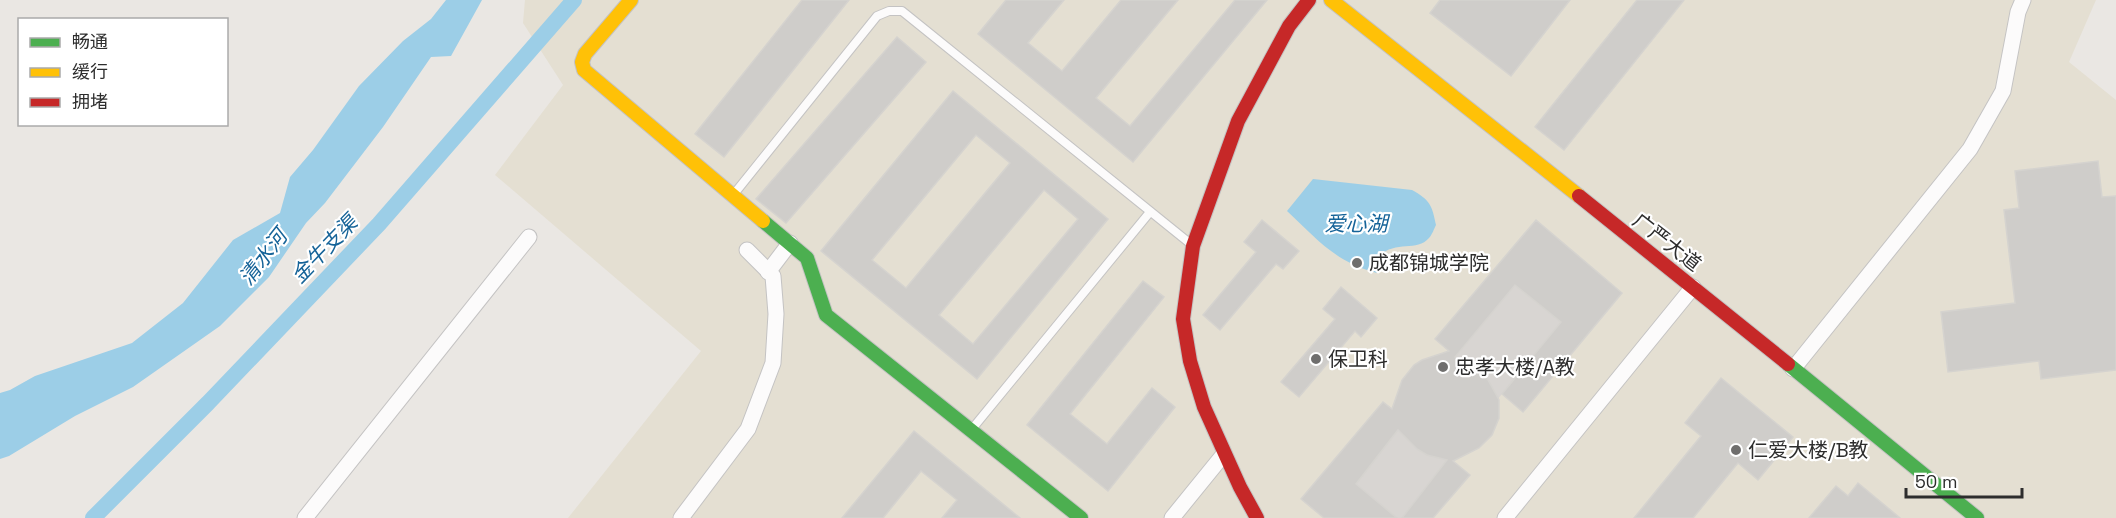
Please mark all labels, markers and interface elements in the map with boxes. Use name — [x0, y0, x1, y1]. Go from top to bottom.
legend — [18, 18, 228, 126]
text: 畅通 — [72, 30, 108, 53]
text: 缓行 — [72, 60, 108, 83]
text: 拥堵 — [72, 90, 108, 113]
water label: 金牛支渠 — [285, 207, 365, 289]
street label: 广严大道 — [1627, 207, 1707, 277]
water label: 爱心湖 — [1325, 210, 1390, 237]
water label: 清水河 — [233, 221, 295, 290]
place label: 成都锦城学院 — [1369, 250, 1489, 276]
marker: 成都锦城学院 — [1350, 256, 1364, 270]
place label: 保卫科 — [1328, 346, 1388, 372]
marker: 保卫科 — [1309, 352, 1323, 366]
place label: 忠孝大楼/A教 — [1455, 354, 1575, 380]
marker: 忠孝大楼/A教 — [1436, 360, 1450, 374]
place label: 仁爱大楼/B教 — [1748, 437, 1869, 463]
marker: 仁爱大楼/B教 — [1729, 443, 1743, 457]
scale bar — [1906, 461, 2022, 499]
text: 50 m — [1915, 470, 1957, 493]

